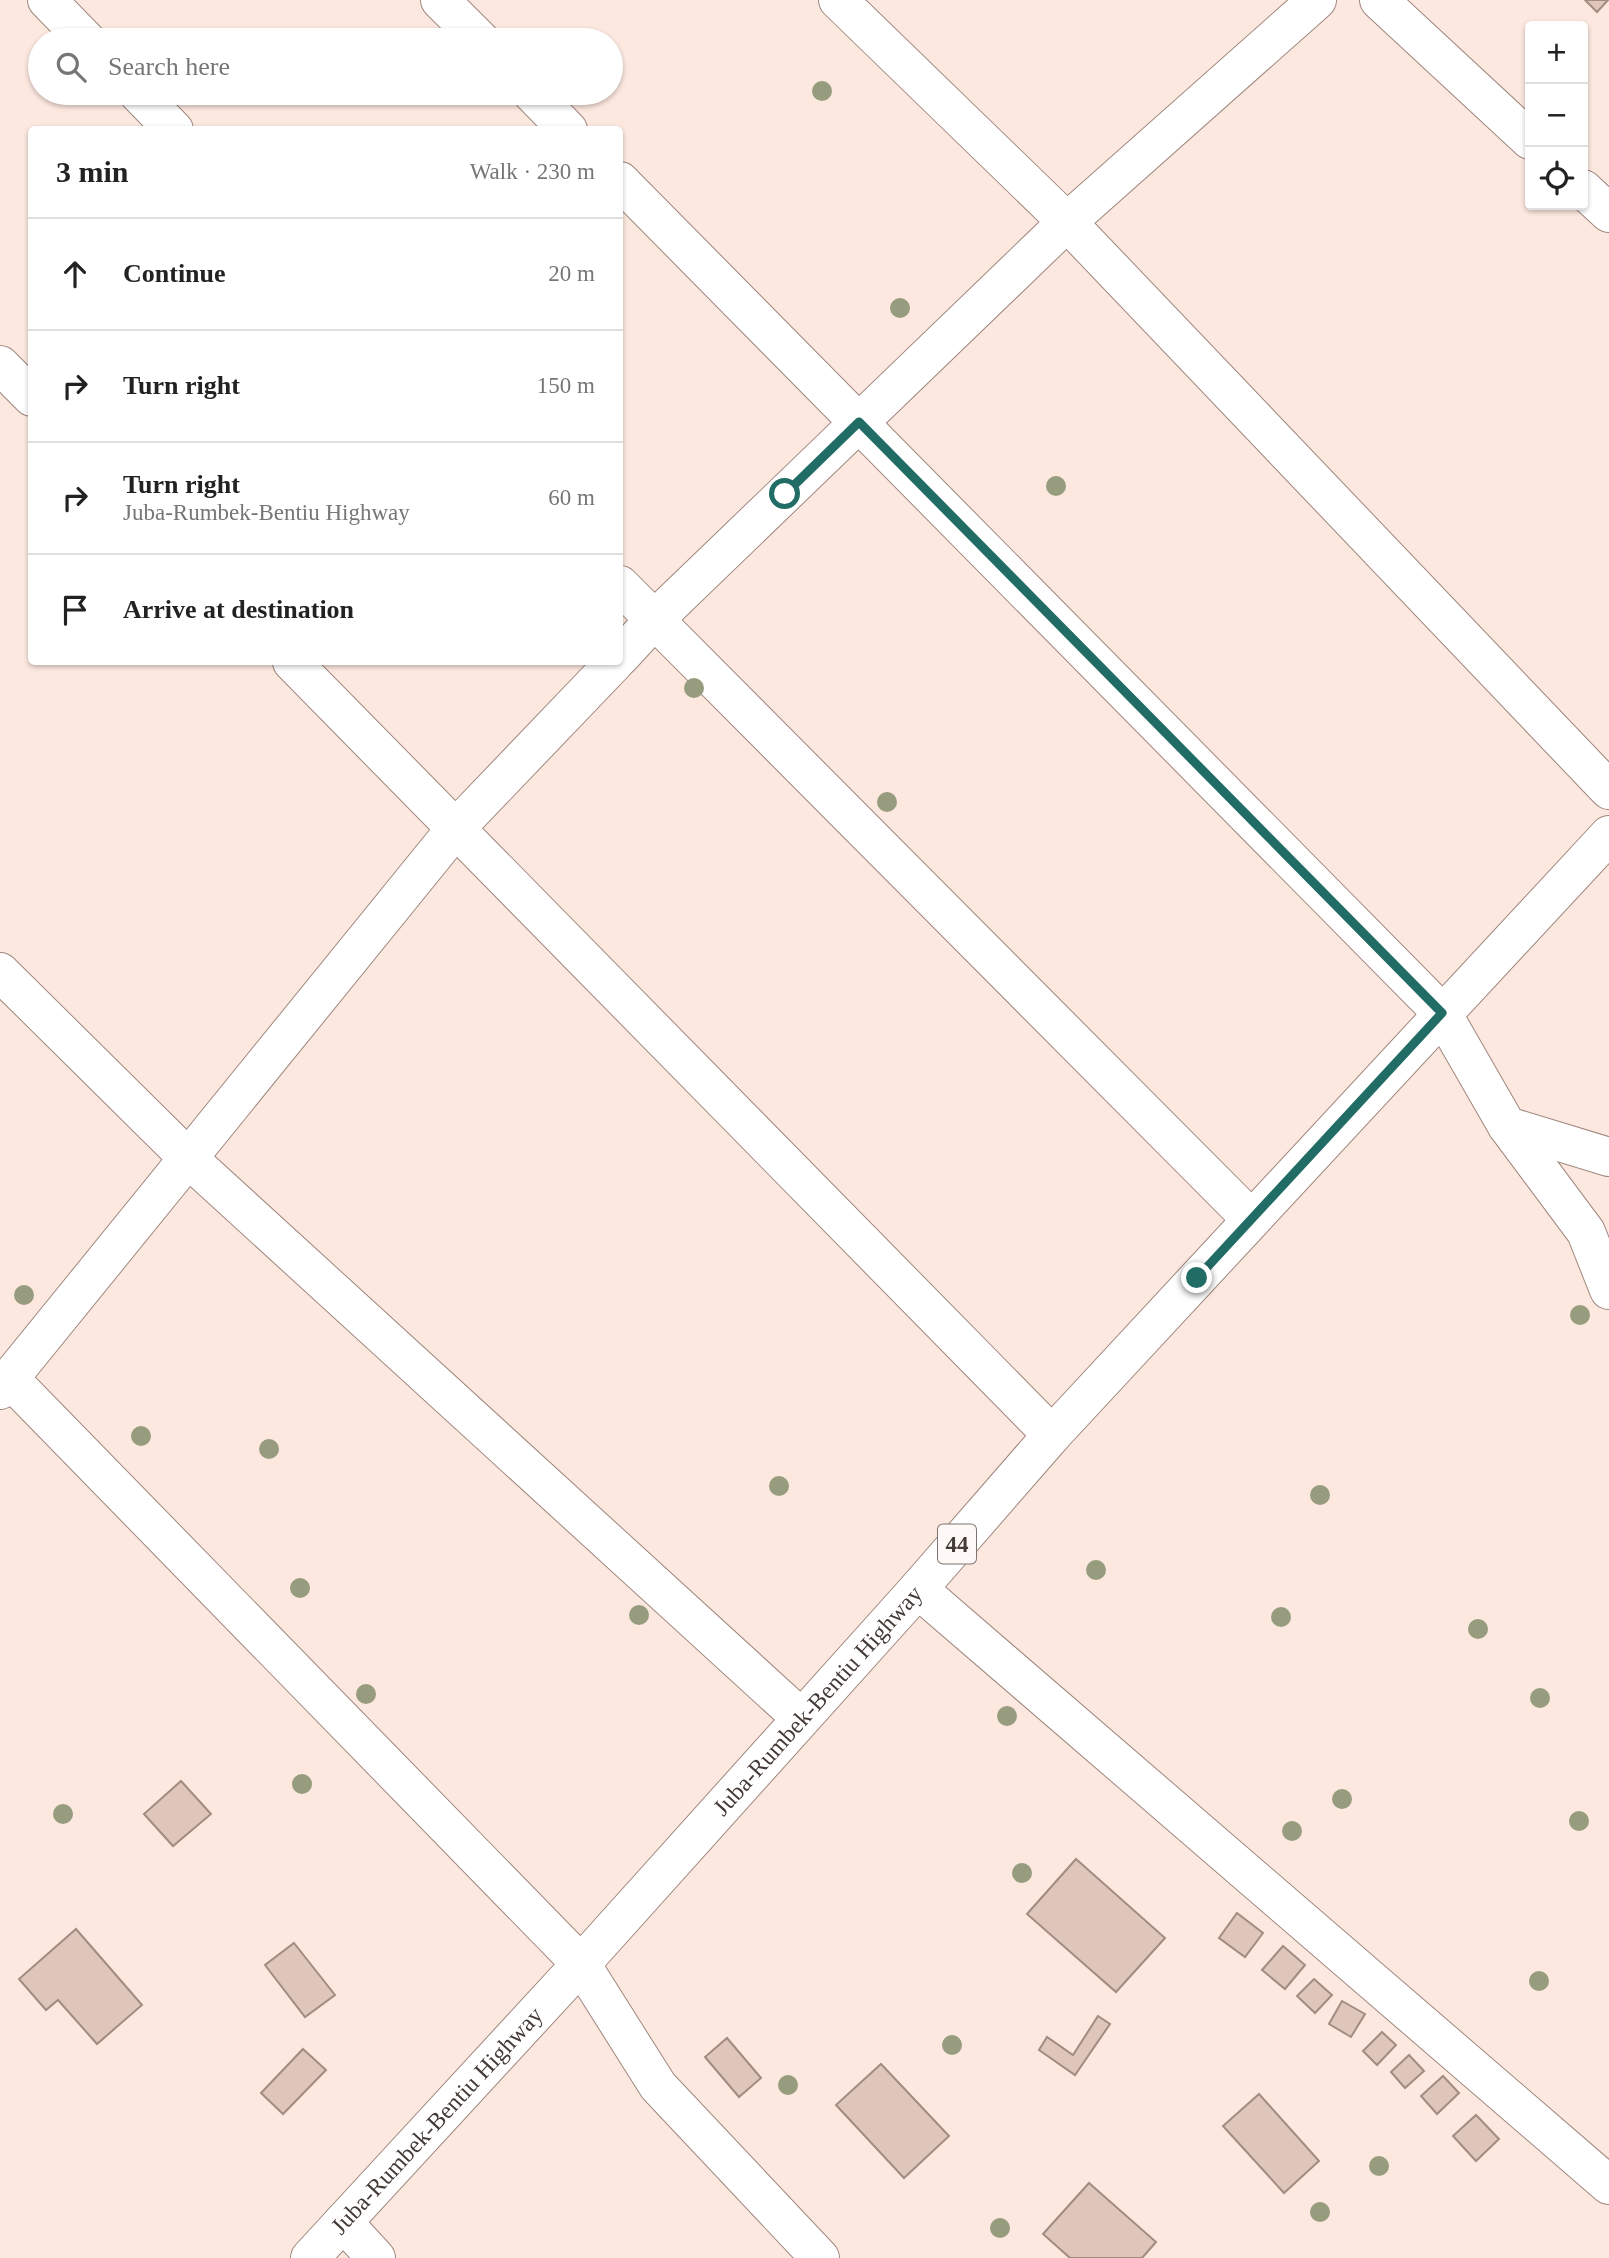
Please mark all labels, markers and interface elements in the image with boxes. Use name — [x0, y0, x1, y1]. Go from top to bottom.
map controls — [1525, 21, 1588, 210]
button: + — [1525, 21, 1588, 84]
search box — [28, 28, 623, 105]
icon: search — [52, 48, 90, 86]
text: Search here — [108, 52, 230, 81]
button: − — [1525, 84, 1588, 147]
button: locate — [1525, 147, 1588, 210]
text: 3 min — [56, 155, 129, 188]
text: Walk · 230 m — [470, 159, 595, 184]
icon: ahead — [56, 255, 94, 293]
text: Continue — [123, 259, 226, 288]
text: 20 m — [548, 261, 595, 286]
icon: right — [56, 367, 94, 405]
text: Turn right — [123, 371, 240, 400]
text: 150 m — [537, 373, 595, 398]
text: Turn right — [123, 470, 240, 499]
route start — [769, 478, 800, 509]
icon: right — [56, 479, 94, 517]
text: 60 m — [548, 485, 595, 510]
text: Juba-Rumbek-Bentiu Highway — [123, 500, 410, 525]
icon: arrive — [56, 591, 94, 629]
text: Arrive at destination — [123, 595, 354, 624]
route end — [1181, 1262, 1212, 1293]
road number: 44 — [938, 1525, 976, 1564]
street label: Juba-Rumbek-Bentiu Highway — [708, 1581, 927, 1821]
street label: Juba-Rumbek-Bentiu Highway — [326, 2002, 548, 2239]

